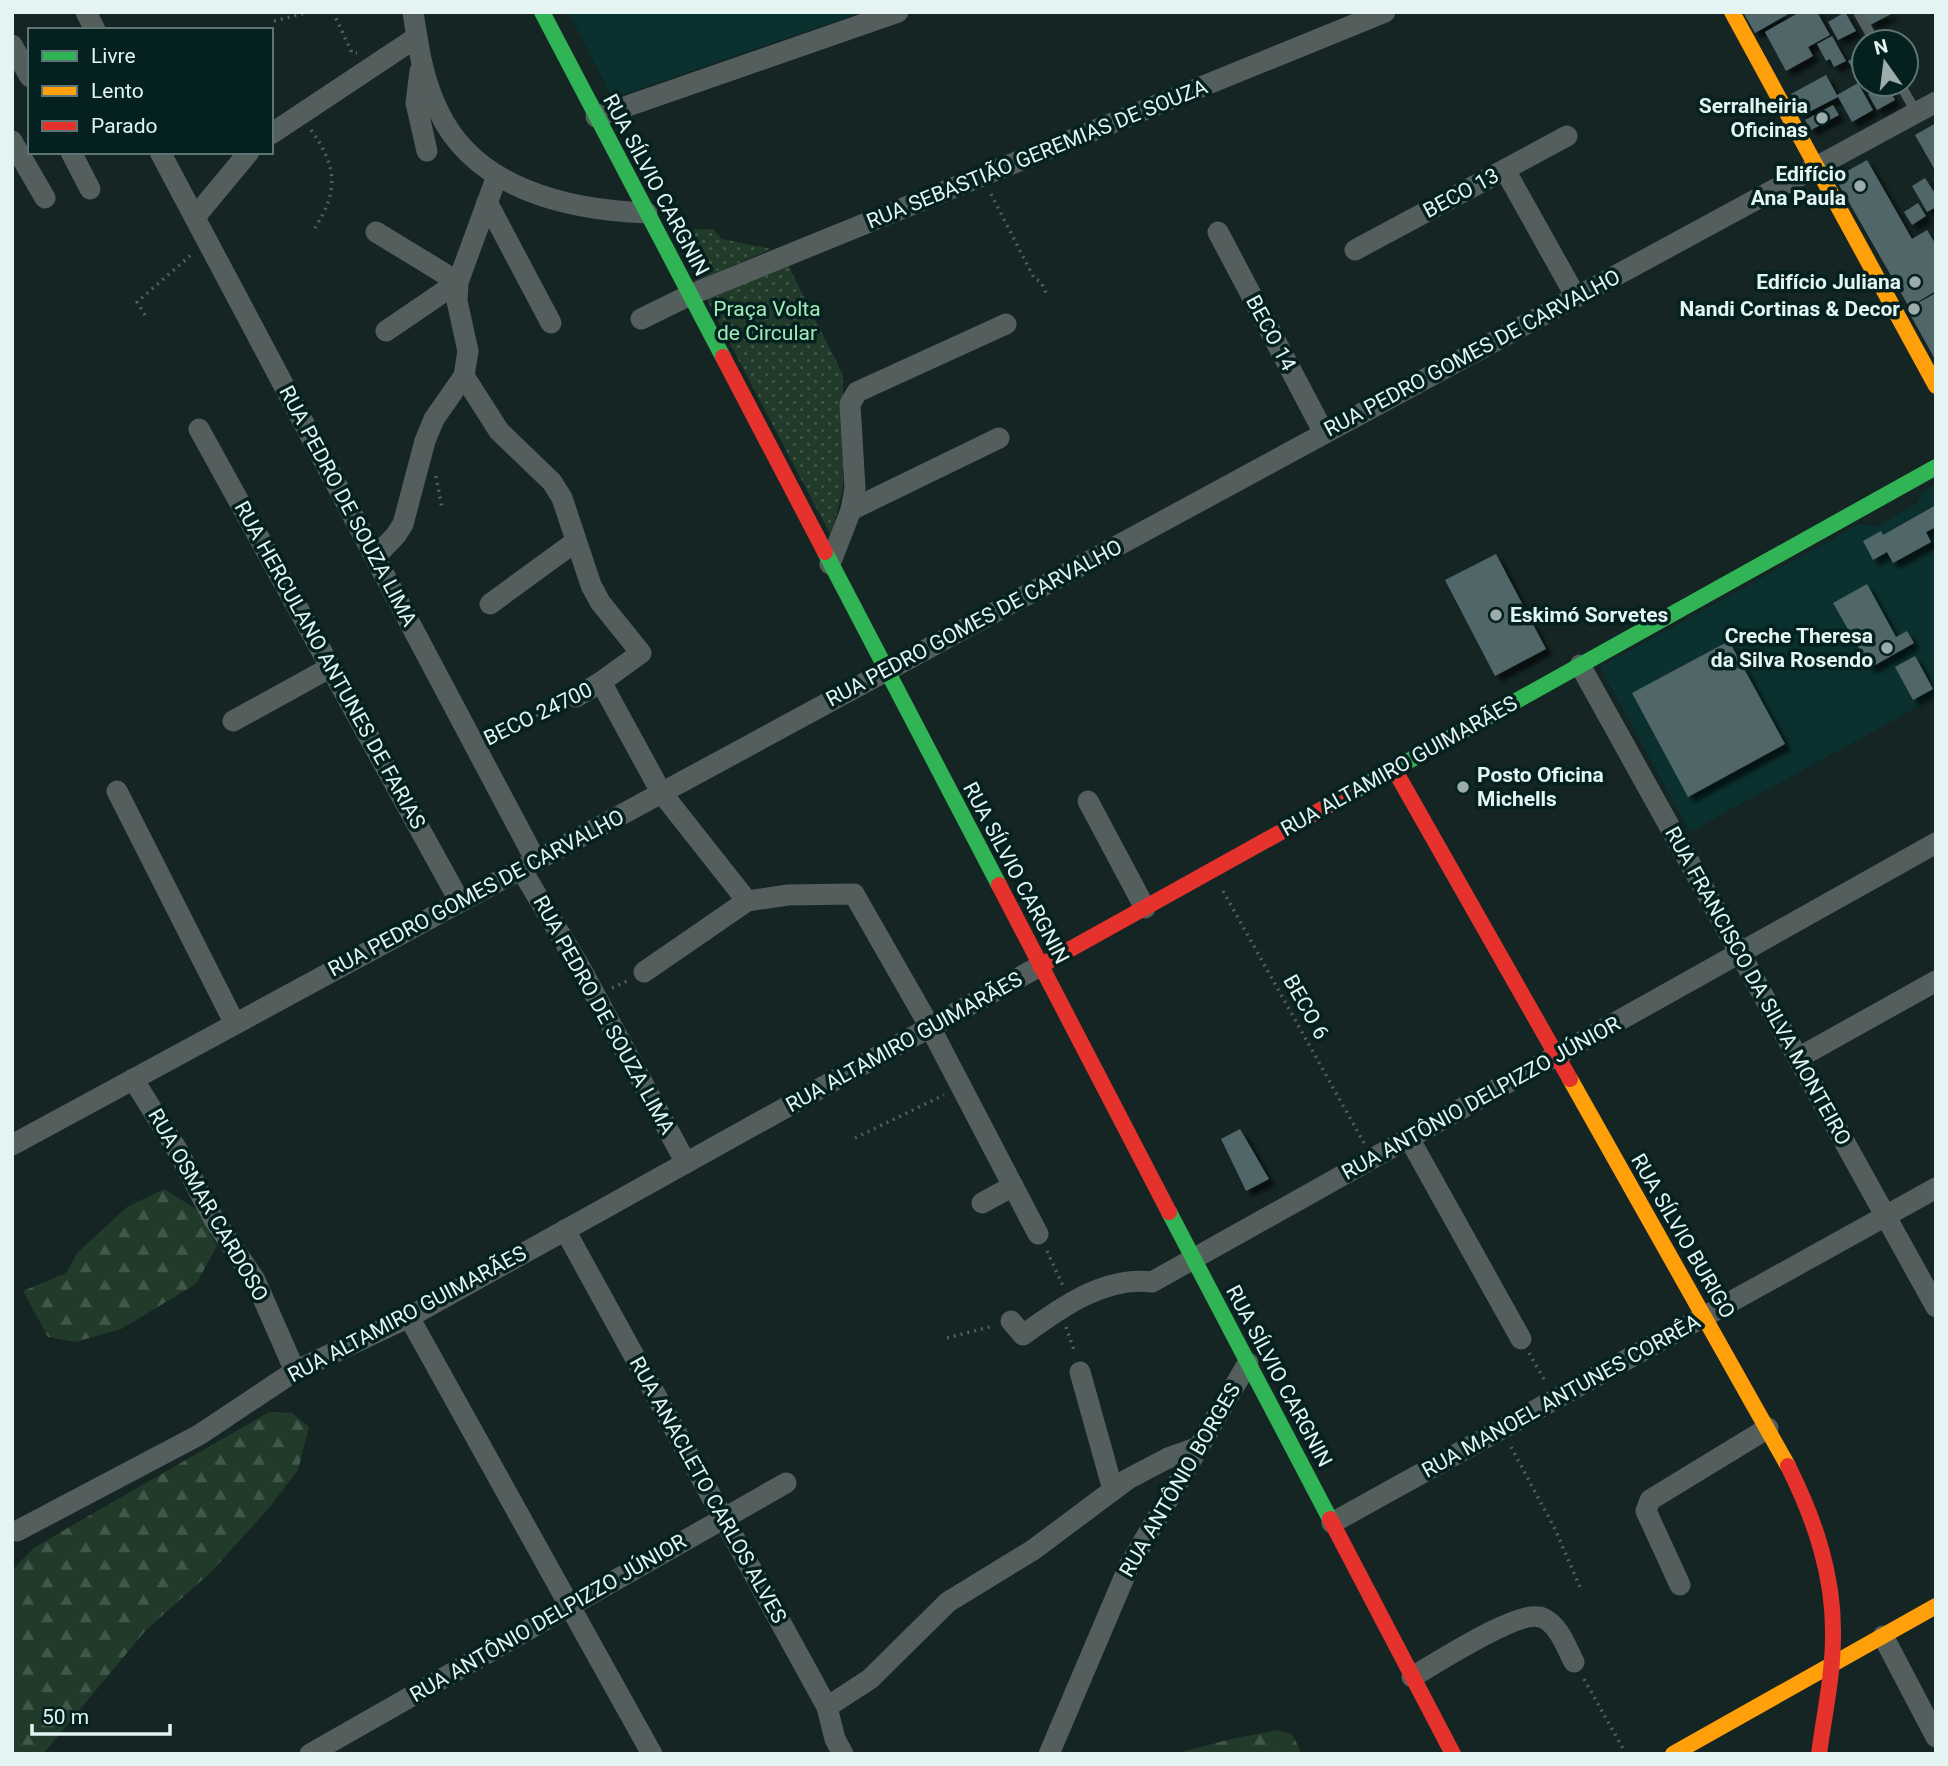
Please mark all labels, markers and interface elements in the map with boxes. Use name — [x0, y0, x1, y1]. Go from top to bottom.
legend — [28, 28, 273, 154]
north arrow — [1850, 28, 1920, 98]
text: N — [1872, 34, 1890, 60]
text: Livre — [91, 44, 136, 68]
street label: RUA SEBASTIÃO GEREMIAS DE SOUZA — [863, 74, 1211, 234]
text: Lento — [91, 79, 144, 103]
street label: RUA SÍLVIO CARGNIN — [598, 90, 714, 280]
place label: Serralheiria Oficinas — [1699, 94, 1808, 142]
marker: Serralheiria Oficinas — [1814, 110, 1830, 126]
text: Parado — [91, 114, 158, 138]
place label: Edifício Ana Paula — [1751, 162, 1846, 210]
street label: BECO 13 — [1419, 163, 1503, 223]
marker: Edifício Ana Paula — [1852, 178, 1868, 194]
street label: RUA PEDRO GOMES DE CARVALHO — [1320, 265, 1624, 441]
place label: Edifício Juliana — [1756, 270, 1901, 294]
marker: Edifício Juliana — [1907, 274, 1923, 290]
street label: BECO 14 — [1241, 291, 1301, 375]
park label: Praça Volta de Circular — [713, 297, 821, 345]
place label: Nandi Cortinas & Decor — [1680, 297, 1900, 321]
marker: Nandi Cortinas & Decor — [1906, 301, 1922, 317]
street label: RUA PEDRO DE SOUZA LIMA — [274, 382, 422, 631]
street label: RUA HERCULANO ANTUNES DE FARIAS — [230, 497, 430, 833]
street label: RUA PEDRO GOMES DE CARVALHO — [822, 535, 1126, 711]
place label: Eskimó Sorvetes — [1510, 603, 1669, 627]
marker: Eskimó Sorvetes — [1488, 607, 1504, 623]
place label: Creche Theresa da Silva Rosendo — [1711, 624, 1873, 672]
marker: Creche Theresa da Silva Rosendo — [1879, 640, 1895, 656]
street label: BECO 24700 — [480, 677, 596, 751]
street label: RUA ALTAMIRO GUIMARÃES — [1277, 691, 1521, 841]
place label: Posto Oficina Michells — [1477, 763, 1604, 811]
street label: RUA SÍLVIO CARGNIN — [958, 778, 1074, 968]
marker: Posto Oficina Michells — [1455, 779, 1471, 795]
street label: RUA PEDRO GOMES DE CARVALHO — [324, 805, 628, 981]
street label: RUA FRANCISCO DA SILVA MONTEIRO — [1660, 823, 1856, 1149]
street label: RUA PEDRO DE SOUZA LIMA — [528, 891, 680, 1139]
street label: RUA ALTAMIRO GUIMARÃES — [782, 967, 1026, 1117]
street label: BECO 6 — [1278, 971, 1334, 1043]
street label: RUA ANTÔNIO DELPIZZO JÚNIOR — [1338, 1011, 1624, 1185]
street label: RUA OSMAR CARDOSO — [143, 1105, 273, 1305]
street label: RUA SÍLVIO BURIGO — [1626, 1150, 1740, 1322]
street label: RUA ALTAMIRO GUIMARÃES — [284, 1241, 530, 1387]
street label: RUA SÍLVIO CARGNIN — [1221, 1281, 1337, 1471]
street label: RUA MANOEL ANTUNES CORRÊA — [1418, 1309, 1704, 1483]
street label: RUA ANACLETO CARLOS ALVES — [625, 1353, 791, 1627]
street label: RUA ANTÔNIO BORGES — [1115, 1379, 1245, 1581]
street label: RUA ANTÔNIO DELPIZZO JÚNIOR — [406, 1529, 690, 1707]
scale bar — [32, 1692, 170, 1736]
text: 50 m — [42, 1705, 89, 1729]

